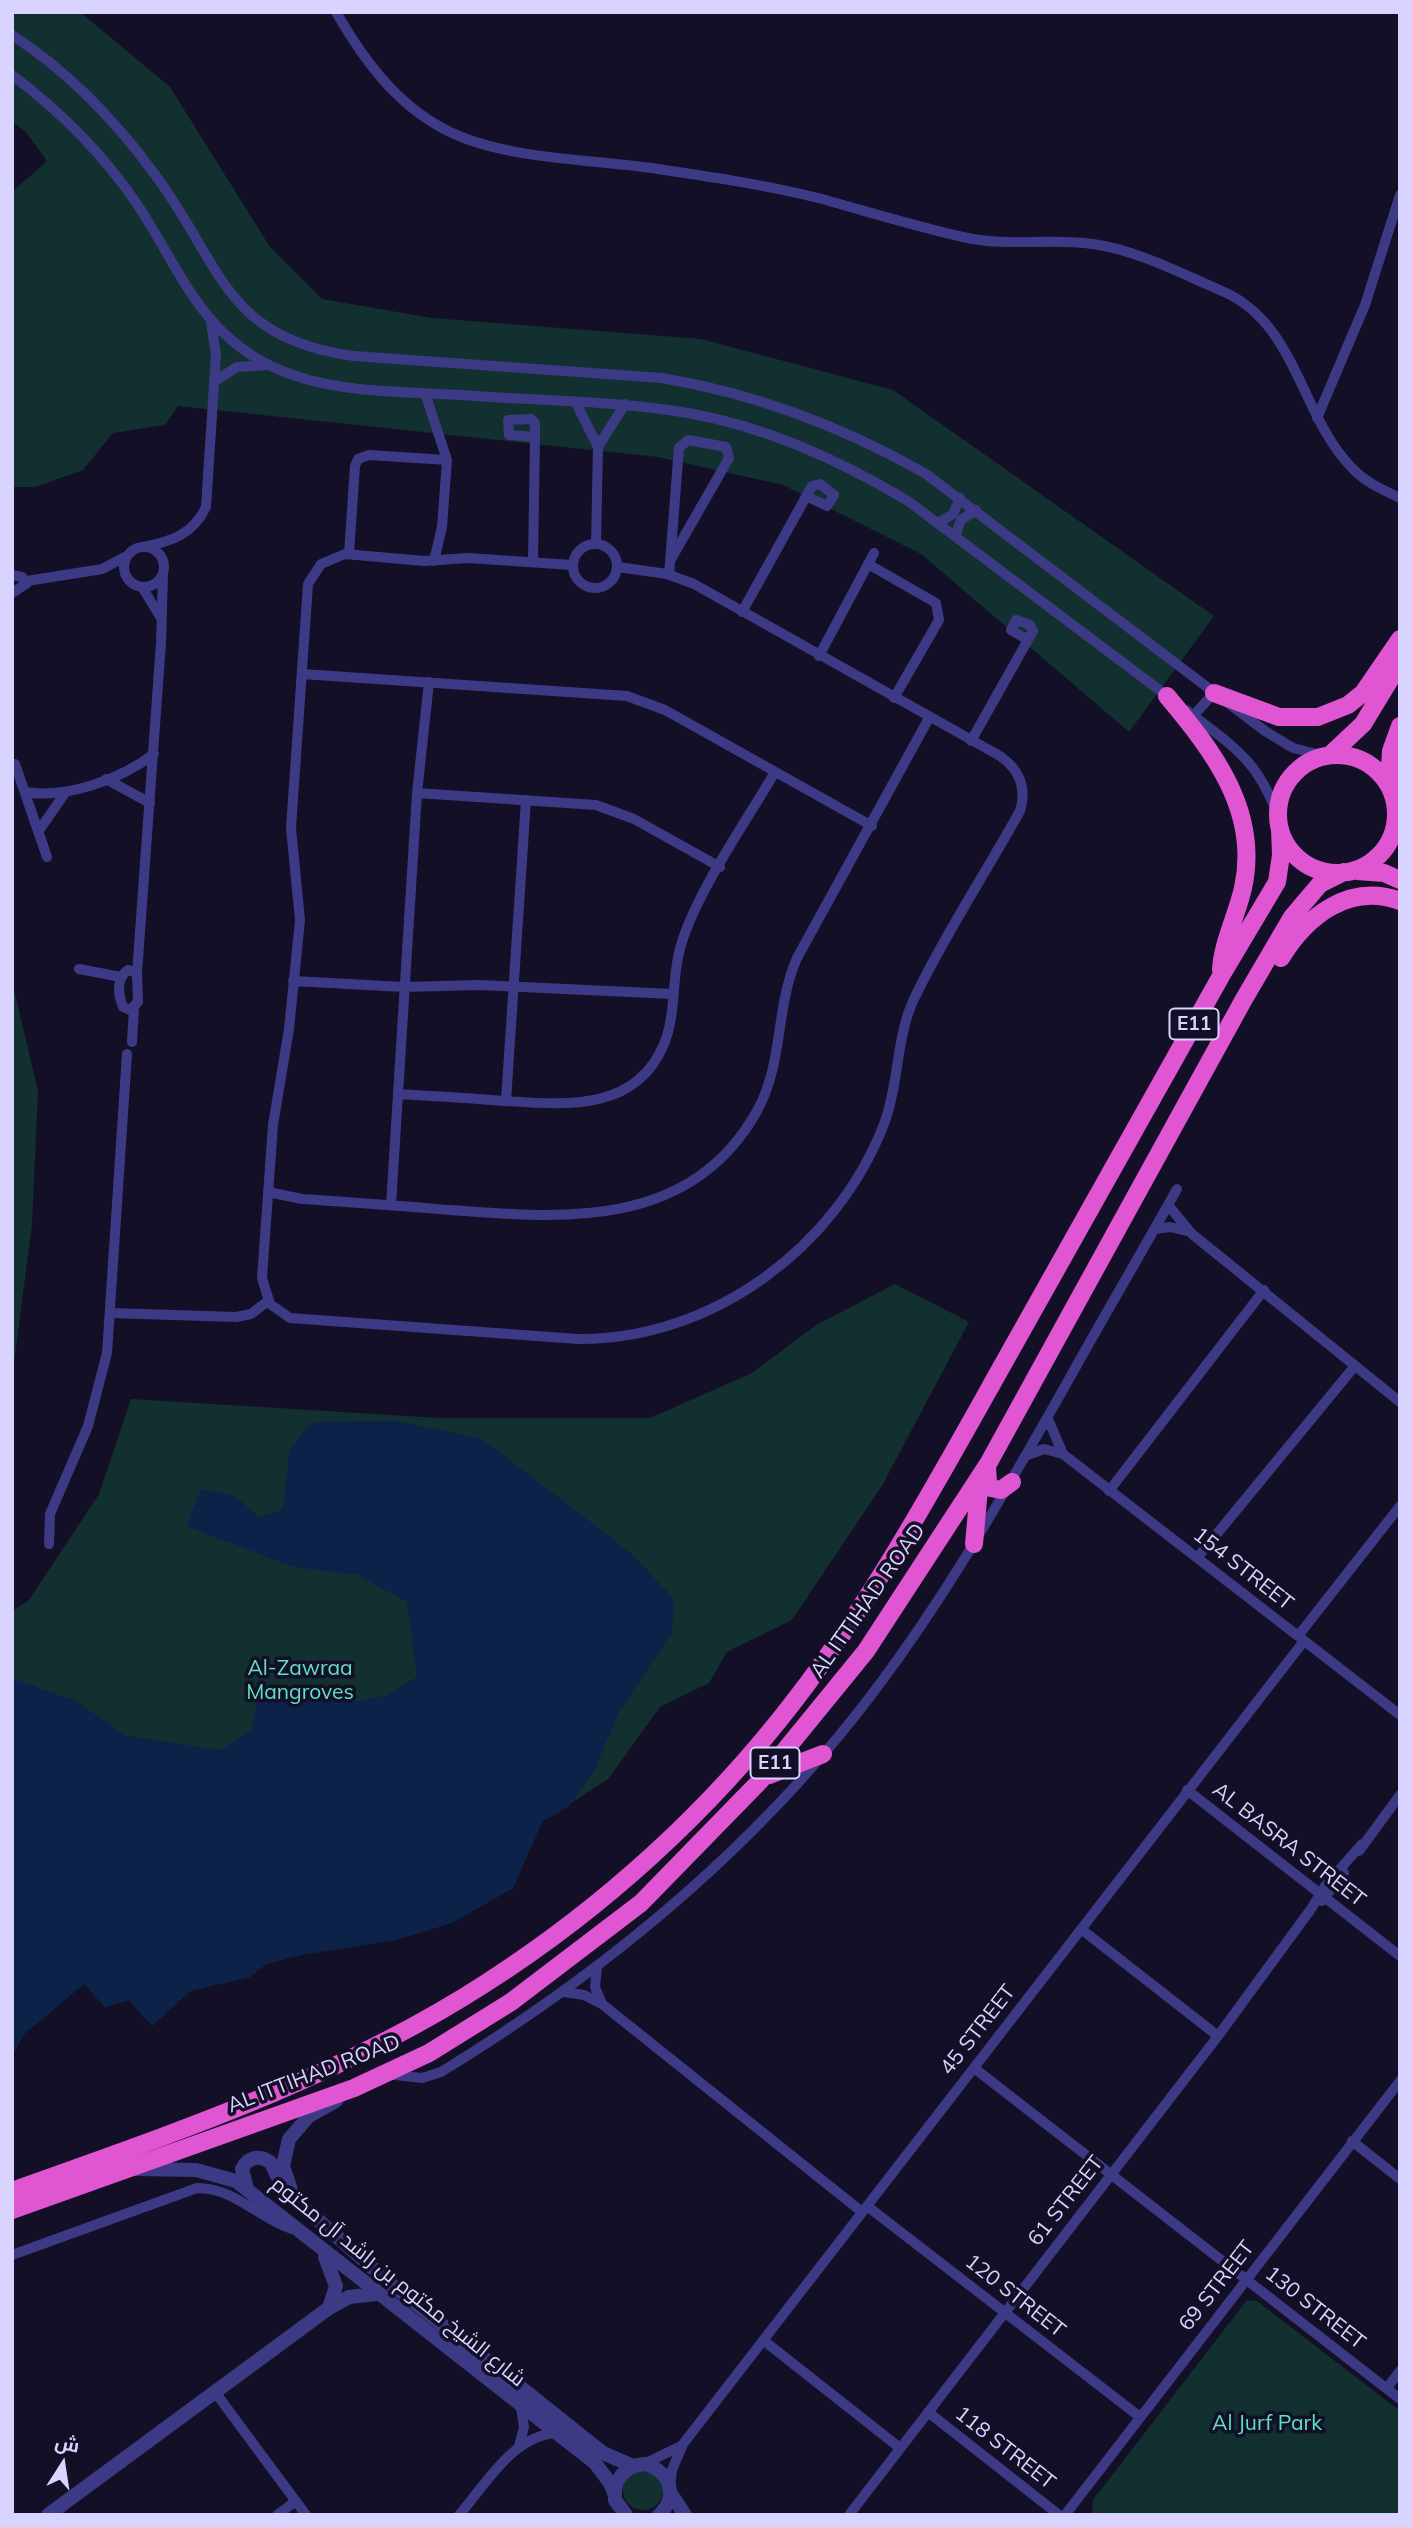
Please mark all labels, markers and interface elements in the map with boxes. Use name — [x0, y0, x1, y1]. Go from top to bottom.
road number: E11 — [1170, 1008, 1218, 1040]
street label: AL ITTIHAD ROAD — [805, 1519, 931, 1683]
street label: 154 STREET — [1188, 1522, 1298, 1616]
park label: Al-Zawraa Mangroves — [246, 1656, 354, 1706]
road number: E11 — [750, 1748, 800, 1778]
street label: AL BASRA STREET — [1207, 1777, 1371, 1913]
street label: 45 STREET — [935, 1980, 1021, 2080]
street label: AL ITTIHAD ROAD — [224, 2029, 404, 2119]
street label: 61 STREET — [1023, 2151, 1109, 2251]
street label: شارع الشيخ مكتوم بن راشد آل مكتوم — [266, 2172, 530, 2392]
street label: 69 STREET — [1174, 2236, 1260, 2336]
street label: 120 STREET — [960, 2249, 1070, 2343]
street label: 130 STREET — [1260, 2261, 1370, 2355]
street label: 118 STREET — [950, 2401, 1060, 2495]
park label: Al Jurf Park — [1212, 2411, 1322, 2437]
north arrow — [28, 2429, 98, 2499]
text: ش — [53, 2429, 82, 2458]

